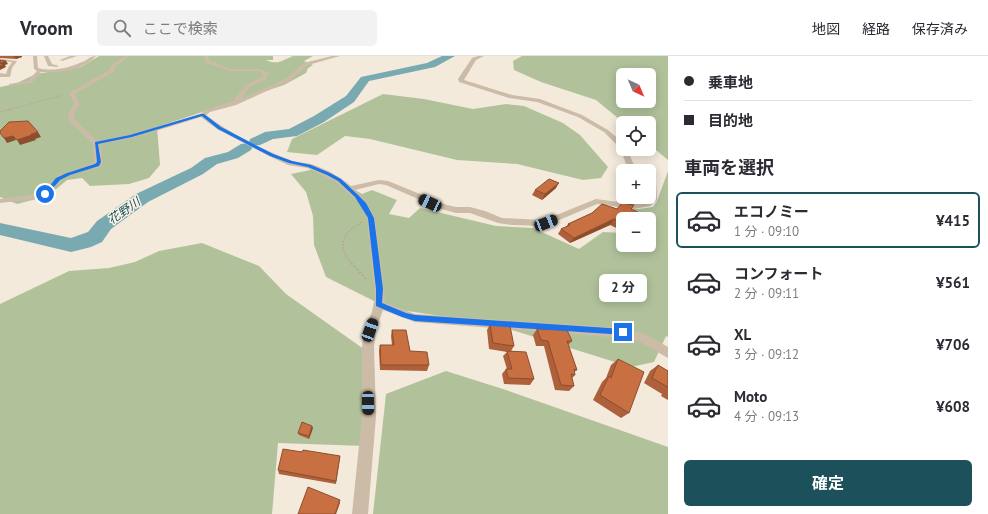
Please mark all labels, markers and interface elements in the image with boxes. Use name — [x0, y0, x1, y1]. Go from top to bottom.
search box — [97, 10, 377, 46]
text: Vroom — [20, 16, 73, 40]
icon: search — [111, 17, 133, 39]
text: ここで検索 — [143, 19, 218, 38]
text: 地図 — [812, 20, 840, 38]
text: 経路 — [862, 20, 890, 38]
text: 保存済み — [912, 20, 968, 38]
north arrow — [616, 68, 656, 108]
map controls — [616, 68, 656, 252]
text: 乗車地 — [708, 73, 753, 92]
text: 目的地 — [708, 111, 753, 130]
button: locate — [616, 116, 656, 156]
text: 車両を選択 — [684, 156, 774, 179]
button: + — [616, 164, 656, 204]
route start — [36, 185, 54, 203]
car — [417, 192, 443, 214]
water label: 花野川 — [105, 193, 144, 227]
icon: car — [686, 202, 722, 238]
text: エコノミー — [734, 202, 809, 221]
text: ¥415 — [936, 211, 970, 230]
button: − — [616, 212, 656, 252]
car — [533, 213, 559, 233]
text: 1 分 · 09:10 — [734, 223, 799, 240]
icon: car — [686, 264, 722, 300]
text: コンフォート — [734, 264, 824, 283]
text: ¥561 — [936, 273, 970, 292]
callout: 2 分 — [599, 274, 647, 302]
text: 2 分 — [611, 279, 635, 296]
text: 2 分 · 09:11 — [734, 285, 799, 302]
car — [360, 317, 380, 343]
route end — [614, 323, 632, 341]
text: XL — [734, 325, 751, 344]
icon: car — [686, 326, 722, 362]
text: ¥706 — [936, 335, 970, 354]
text: 3 分 · 09:12 — [734, 346, 799, 363]
text: Moto — [734, 387, 767, 406]
icon: car — [686, 388, 722, 424]
car — [362, 391, 374, 415]
text: ¥608 — [936, 397, 970, 416]
text: 4 分 · 09:13 — [734, 408, 799, 425]
button: 確定 — [684, 460, 972, 506]

